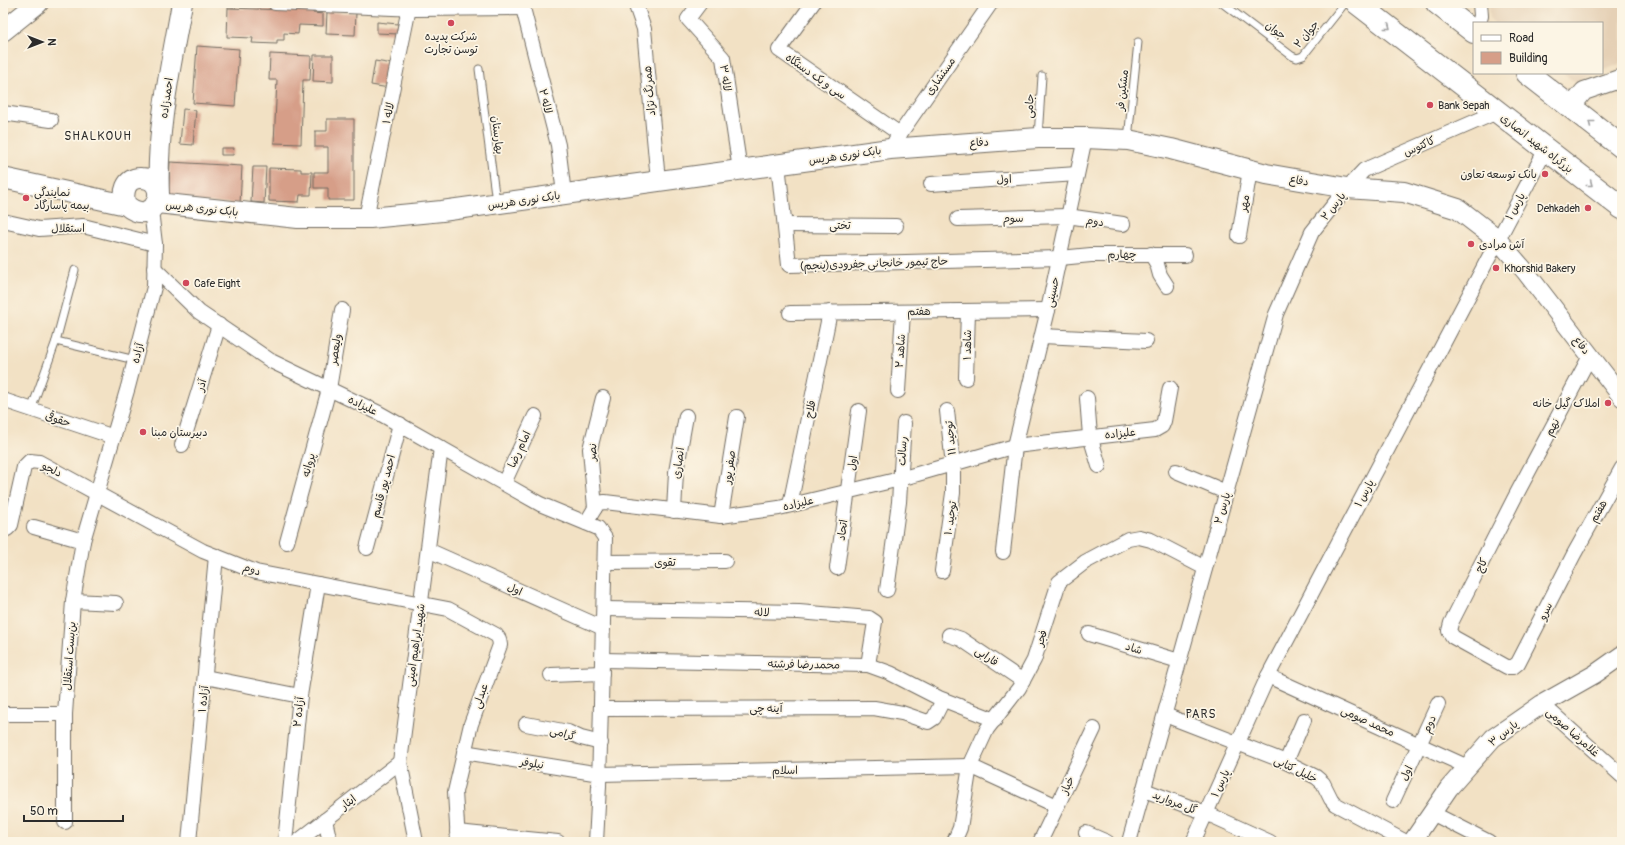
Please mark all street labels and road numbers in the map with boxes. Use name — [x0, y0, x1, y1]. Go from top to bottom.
street label: جوان ۲ — [1291, 18, 1322, 51]
street label: جوان — [1262, 19, 1288, 43]
street label: سی و یک دستگاه — [782, 51, 849, 103]
street label: مستشاری — [923, 55, 958, 98]
street label: لاله ۳ — [717, 64, 734, 92]
street label: همرنگ نژاد — [641, 65, 658, 116]
street label: مشکین فر — [1114, 69, 1131, 112]
street label: احمدزاده — [157, 77, 176, 119]
street label: لاله ۲ — [536, 87, 555, 115]
street label: جامی — [1022, 93, 1038, 119]
street label: لاله ۱ — [380, 101, 397, 125]
street label: بزرگراه شهید انصاری — [1497, 111, 1576, 177]
street label: بهارستان — [488, 115, 506, 155]
street label: کاکتوس — [1401, 134, 1438, 160]
street label: دفاع — [969, 135, 989, 152]
street label: بابک نوری هریس — [808, 144, 882, 168]
street label: اول — [996, 172, 1012, 187]
street label: دفاع — [1288, 172, 1310, 191]
street label: بابک نوری هریس — [487, 189, 561, 213]
street label: پارس ۲ — [1318, 189, 1349, 223]
street label: پارس ۱ — [1503, 190, 1528, 222]
street label: مهر — [1236, 194, 1252, 213]
street label: بابک نوری هریس — [165, 198, 239, 220]
street label: سوم — [1002, 212, 1024, 227]
street label: دوم — [1085, 214, 1105, 231]
street label: تختی — [829, 219, 851, 233]
street label: استقلال — [51, 222, 85, 235]
street label: چهارم — [1107, 248, 1137, 263]
street label: حاج تیمور خانجانی جفرودی(پنجم) — [800, 254, 948, 275]
street label: حسینی — [1043, 276, 1063, 309]
street label: هفتم — [907, 305, 931, 320]
street label: شاهد ۱ — [961, 330, 974, 360]
street label: ولیعصر — [326, 333, 344, 366]
street label: شاهد ۲ — [893, 334, 908, 368]
street label: دفاع — [1569, 334, 1593, 358]
street label: آزاده — [129, 340, 147, 365]
street label: آذر — [193, 376, 210, 394]
street label: علیزاده — [346, 393, 380, 418]
street label: فلاح — [802, 399, 820, 420]
street label: حقوقی — [43, 408, 72, 431]
street label: نهم — [1542, 416, 1564, 439]
street label: توحید ‍۱۱ — [942, 419, 960, 456]
street label: علیزاده — [1104, 425, 1136, 442]
street label: امام رضا — [505, 429, 535, 471]
street label: رسالت — [895, 436, 910, 466]
street label: نصر — [585, 443, 599, 462]
street label: انصاری — [670, 446, 687, 480]
street label: صفر پور — [720, 450, 740, 486]
street label: پروانه — [299, 452, 319, 479]
street label: احمد پور قاسم — [369, 453, 400, 520]
street label: اول — [845, 455, 860, 471]
street label: دلجو — [38, 459, 64, 481]
street label: پارس ۱ — [1352, 477, 1377, 509]
street label: پارس ۲ — [1212, 491, 1233, 526]
street label: علیزاده — [782, 494, 815, 513]
street label: هفتم — [1587, 498, 1612, 526]
street label: توحید ۱۰ — [942, 499, 960, 536]
street label: اتحاد — [835, 519, 850, 542]
street label: تقوی — [654, 556, 676, 570]
street label: کاج — [1472, 556, 1492, 575]
street label: دوم — [241, 561, 262, 580]
street label: اول — [505, 580, 524, 598]
street label: سرو — [1535, 600, 1556, 624]
street label: شهید ابراهیم امینی — [403, 603, 430, 688]
street label: لاله — [754, 606, 770, 619]
street label: بن‌بست استقلال — [61, 621, 79, 691]
street label: فجر — [1033, 628, 1050, 649]
street label: شاد — [1124, 640, 1144, 657]
street label: فارابی — [972, 644, 1001, 670]
street label: محمدرضا فرشته — [768, 657, 840, 672]
street label: عبدلی — [470, 682, 492, 711]
street label: آزاده ۱ — [196, 684, 211, 713]
street label: آزاده ۲ — [290, 695, 307, 728]
street label: آینه چی — [750, 702, 784, 716]
street label: محمد صومی — [1339, 703, 1397, 740]
street label: غلامرضا صومی — [1543, 705, 1602, 760]
street label: دوم — [1420, 713, 1441, 736]
street label: پارس ۳ — [1486, 718, 1521, 749]
street label: گرامی — [548, 724, 577, 744]
street label: خلیل کتابی — [1272, 753, 1320, 786]
street label: نیلوفر — [518, 755, 545, 773]
street label: اسلام — [772, 764, 798, 779]
street label: اول — [1397, 764, 1416, 783]
street label: پارس ۱ — [1208, 767, 1233, 799]
street label: خباز — [1057, 774, 1078, 797]
street label: گل مروارید — [1151, 788, 1199, 817]
street label: ایثار — [337, 792, 359, 813]

